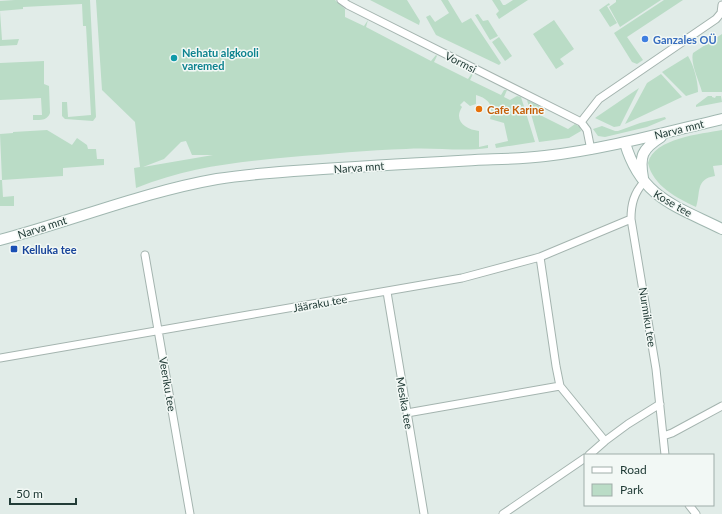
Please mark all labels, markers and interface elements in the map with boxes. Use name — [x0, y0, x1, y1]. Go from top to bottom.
place label: Ganzales OÜ — [653, 33, 717, 46]
marker: Ganzales OÜ — [640, 34, 650, 44]
place label: Nehatu algkooli varemed — [182, 46, 259, 72]
street label: Vormsi — [443, 49, 479, 76]
marker: Nehatu algkooli varemed — [169, 53, 179, 63]
place label: Cafe Karine — [487, 103, 544, 116]
marker: Cafe Karine — [474, 104, 484, 114]
street label: Narva mnt — [653, 117, 705, 141]
street label: Narva mnt — [333, 159, 385, 175]
street label: Kose tee — [652, 187, 695, 219]
street label: Narva mnt — [16, 213, 68, 241]
place label: Kelluka tee — [22, 243, 77, 256]
marker: Kelluka tee — [9, 244, 19, 254]
street label: Nurmiku tee — [637, 286, 659, 348]
street label: Jääraku tee — [292, 292, 348, 314]
street label: Veeriku tee — [157, 356, 179, 412]
street label: Mesika tee — [394, 376, 416, 430]
legend — [584, 454, 714, 506]
text: Road — [620, 462, 647, 477]
scale bar — [10, 480, 76, 506]
text: Park — [620, 482, 644, 497]
text: 50 m — [16, 486, 43, 501]

